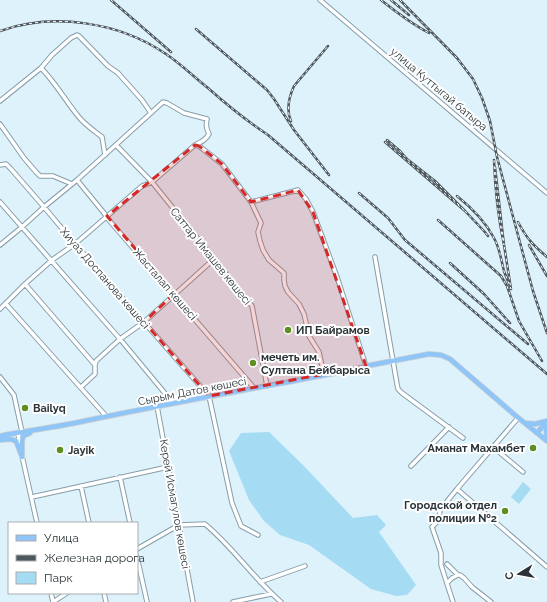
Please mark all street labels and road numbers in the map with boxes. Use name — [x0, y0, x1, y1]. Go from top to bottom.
street label: улица Куттыгай батыра — [388, 45, 490, 134]
street label: Саттар Имашев көшесі — [167, 205, 254, 307]
street label: Хиуаз Доспанова көшесі — [57, 225, 152, 331]
street label: Жасталап көшесі — [130, 246, 199, 323]
street label: Сырым Датов көшесі — [137, 375, 247, 408]
street label: Керей Исмагулов көшесі — [157, 438, 192, 570]

